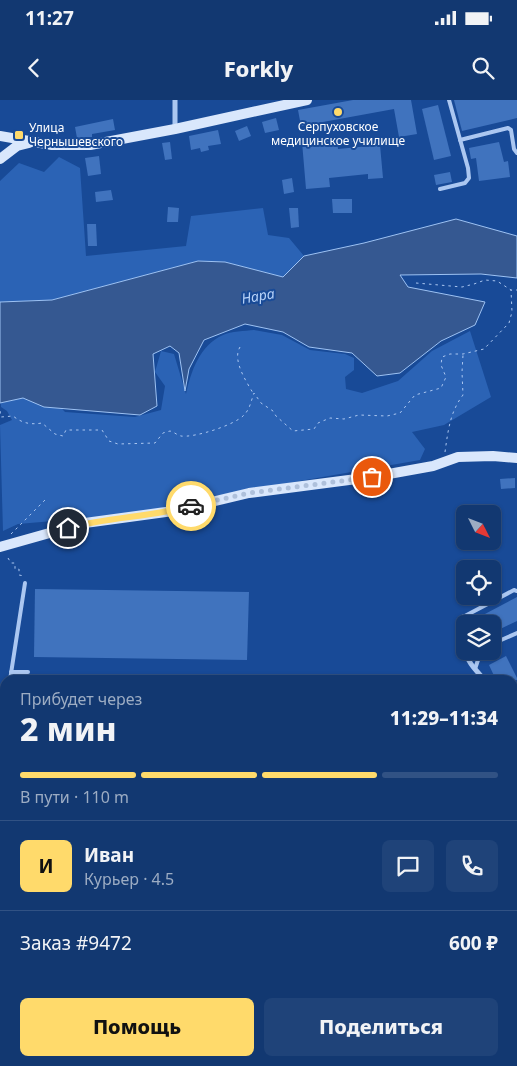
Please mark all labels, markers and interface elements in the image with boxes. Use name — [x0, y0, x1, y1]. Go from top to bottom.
text: 11:27 — [25, 5, 74, 31]
text: Forkly — [224, 53, 293, 83]
icon: back — [20, 54, 48, 82]
icon: search — [469, 54, 497, 82]
marker: Серпуховское медицинское училище — [332, 106, 344, 118]
place label: Серпуховское медицинское училище — [271, 118, 405, 149]
place label: Улица Чернышевского — [29, 119, 123, 150]
marker: Улица Чернышевского — [13, 129, 25, 141]
water label: Нара — [240, 283, 276, 308]
pin — [351, 456, 393, 498]
icon: bag — [358, 463, 386, 491]
courier — [166, 481, 216, 531]
icon: car — [177, 492, 205, 520]
north arrow — [456, 505, 501, 550]
map controls — [456, 505, 501, 660]
pin — [47, 507, 89, 549]
icon: home — [54, 514, 82, 542]
button: locate — [456, 560, 501, 605]
button: layers — [456, 615, 501, 660]
text: Прибудет через — [20, 688, 142, 710]
text: 11:29–11:34 — [390, 705, 498, 731]
text: 2 мин — [20, 707, 117, 750]
text: В пути · 110 m — [20, 786, 129, 808]
button: chat — [382, 840, 434, 892]
button: phone — [446, 840, 498, 892]
text: Иван — [84, 842, 134, 868]
text: И — [38, 853, 54, 879]
text: Курьер · 4.5 — [84, 868, 174, 890]
text: Заказ #9472 — [20, 930, 132, 956]
text: 600 ₽ — [449, 930, 498, 956]
button: Помощь — [20, 998, 254, 1056]
button: Поделиться — [264, 998, 498, 1056]

